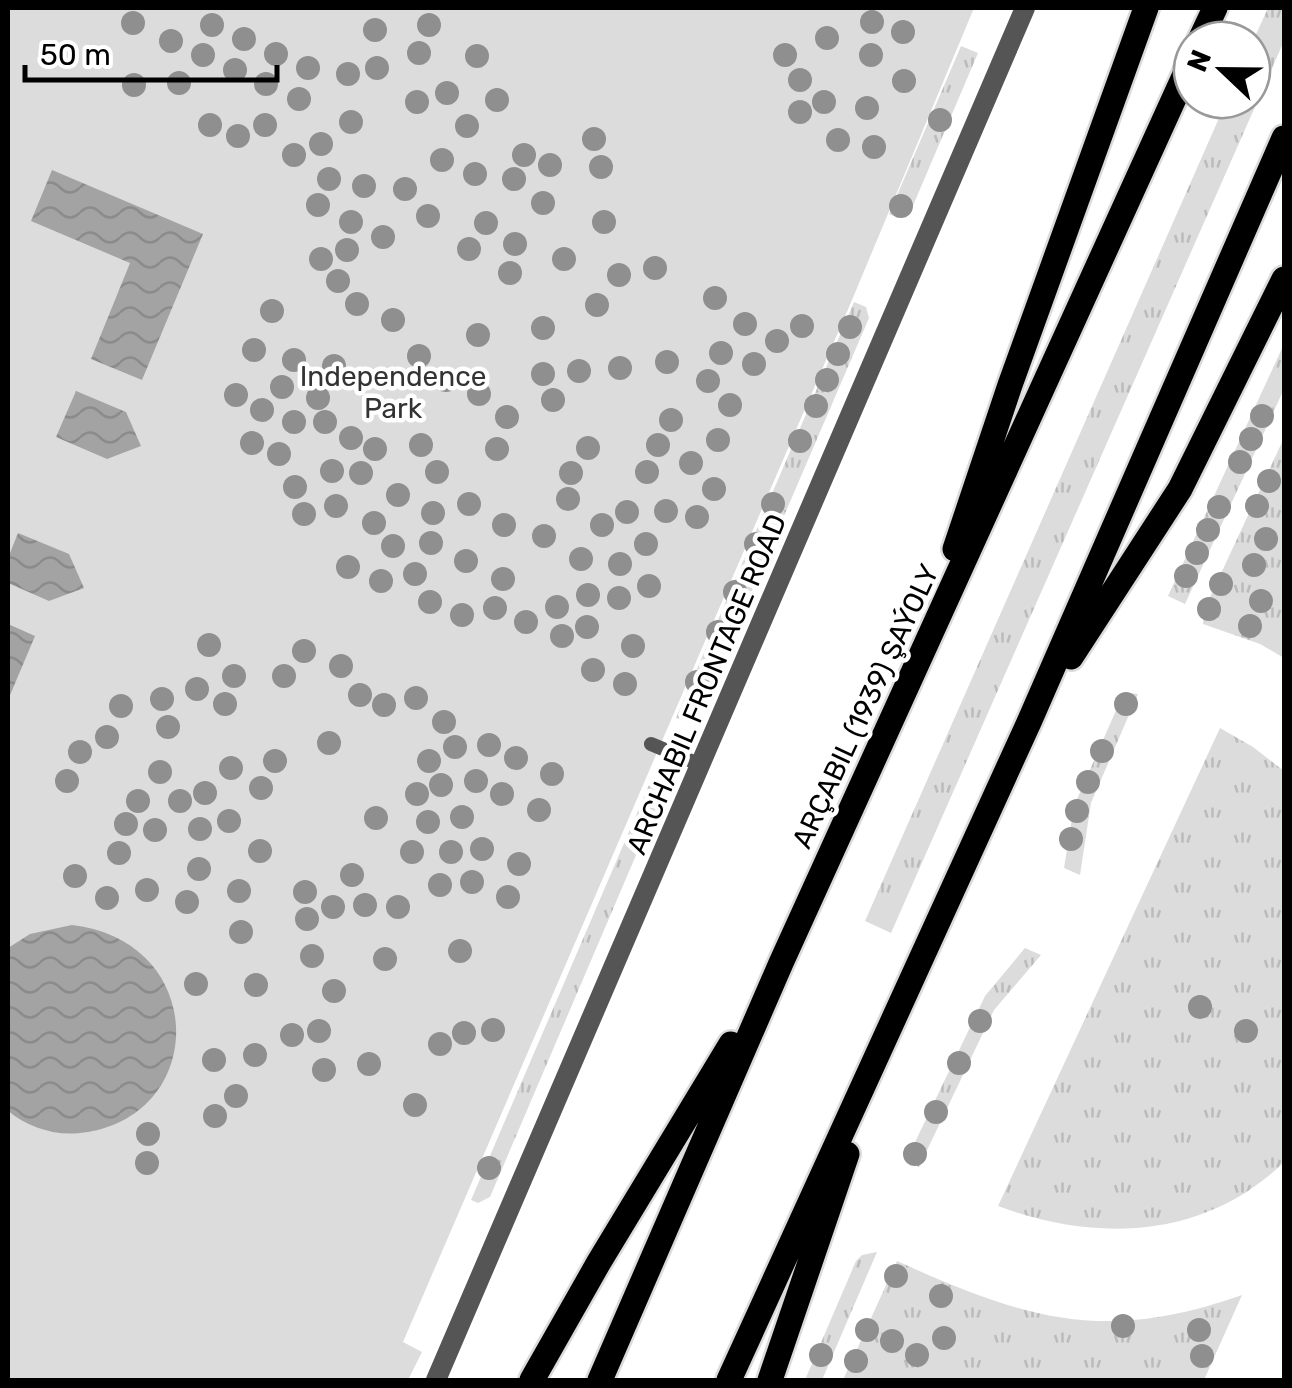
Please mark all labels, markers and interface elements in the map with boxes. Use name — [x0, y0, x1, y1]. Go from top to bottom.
scale bar — [25, 20, 278, 82]
north arrow — [1172, 20, 1272, 120]
text: 50 m — [40, 37, 111, 73]
text: N — [1180, 45, 1218, 76]
park label: Independence Park — [300, 360, 486, 425]
street label: ARCHABIL FRONTAGE ROAD — [620, 509, 793, 859]
street label: ARÇABIL (1939) ŞAÝOLY — [785, 559, 946, 853]

